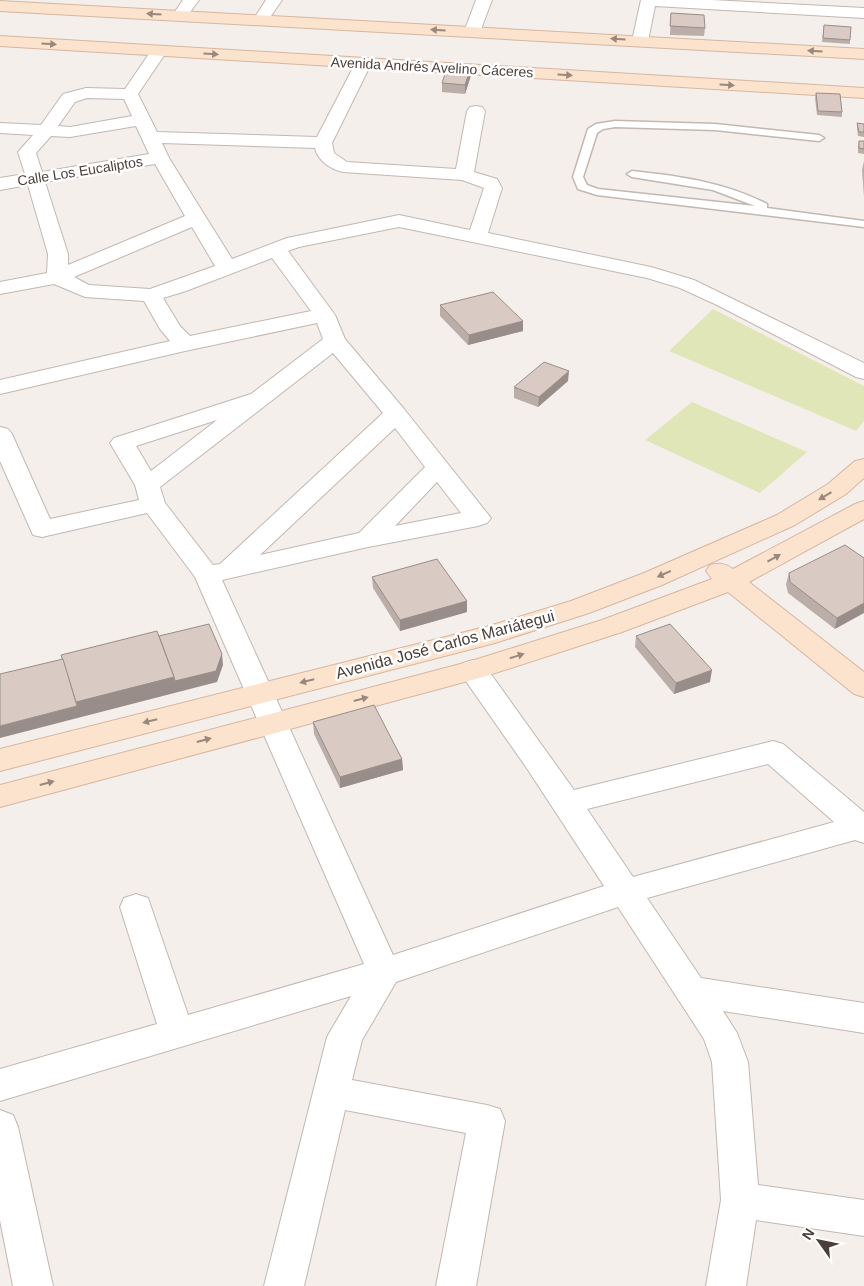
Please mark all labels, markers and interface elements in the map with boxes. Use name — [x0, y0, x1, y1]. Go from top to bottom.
one-way arrow — [146, 10, 162, 18]
one-way arrow — [430, 25, 446, 33]
one-way arrow — [610, 35, 626, 43]
one-way arrow — [41, 40, 57, 48]
one-way arrow — [807, 47, 823, 55]
one-way arrow — [203, 50, 219, 58]
street label: Avenida Andrés Avelino Cáceres — [330, 54, 534, 80]
one-way arrow — [557, 71, 573, 79]
one-way arrow — [720, 81, 736, 89]
street label: Calle Los Eucaliptos — [16, 153, 144, 189]
one-way arrow — [819, 491, 832, 500]
one-way arrow — [766, 554, 781, 562]
one-way arrow — [657, 571, 671, 579]
street label: Avenida José Carlos Mariátegui — [334, 607, 556, 682]
one-way arrow — [510, 651, 525, 659]
one-way arrow — [300, 677, 315, 685]
one-way arrow — [353, 695, 368, 703]
one-way arrow — [143, 717, 158, 725]
one-way arrow — [196, 736, 211, 744]
one-way arrow — [40, 779, 55, 787]
north arrow — [794, 1216, 844, 1266]
text: N — [799, 1225, 818, 1243]

